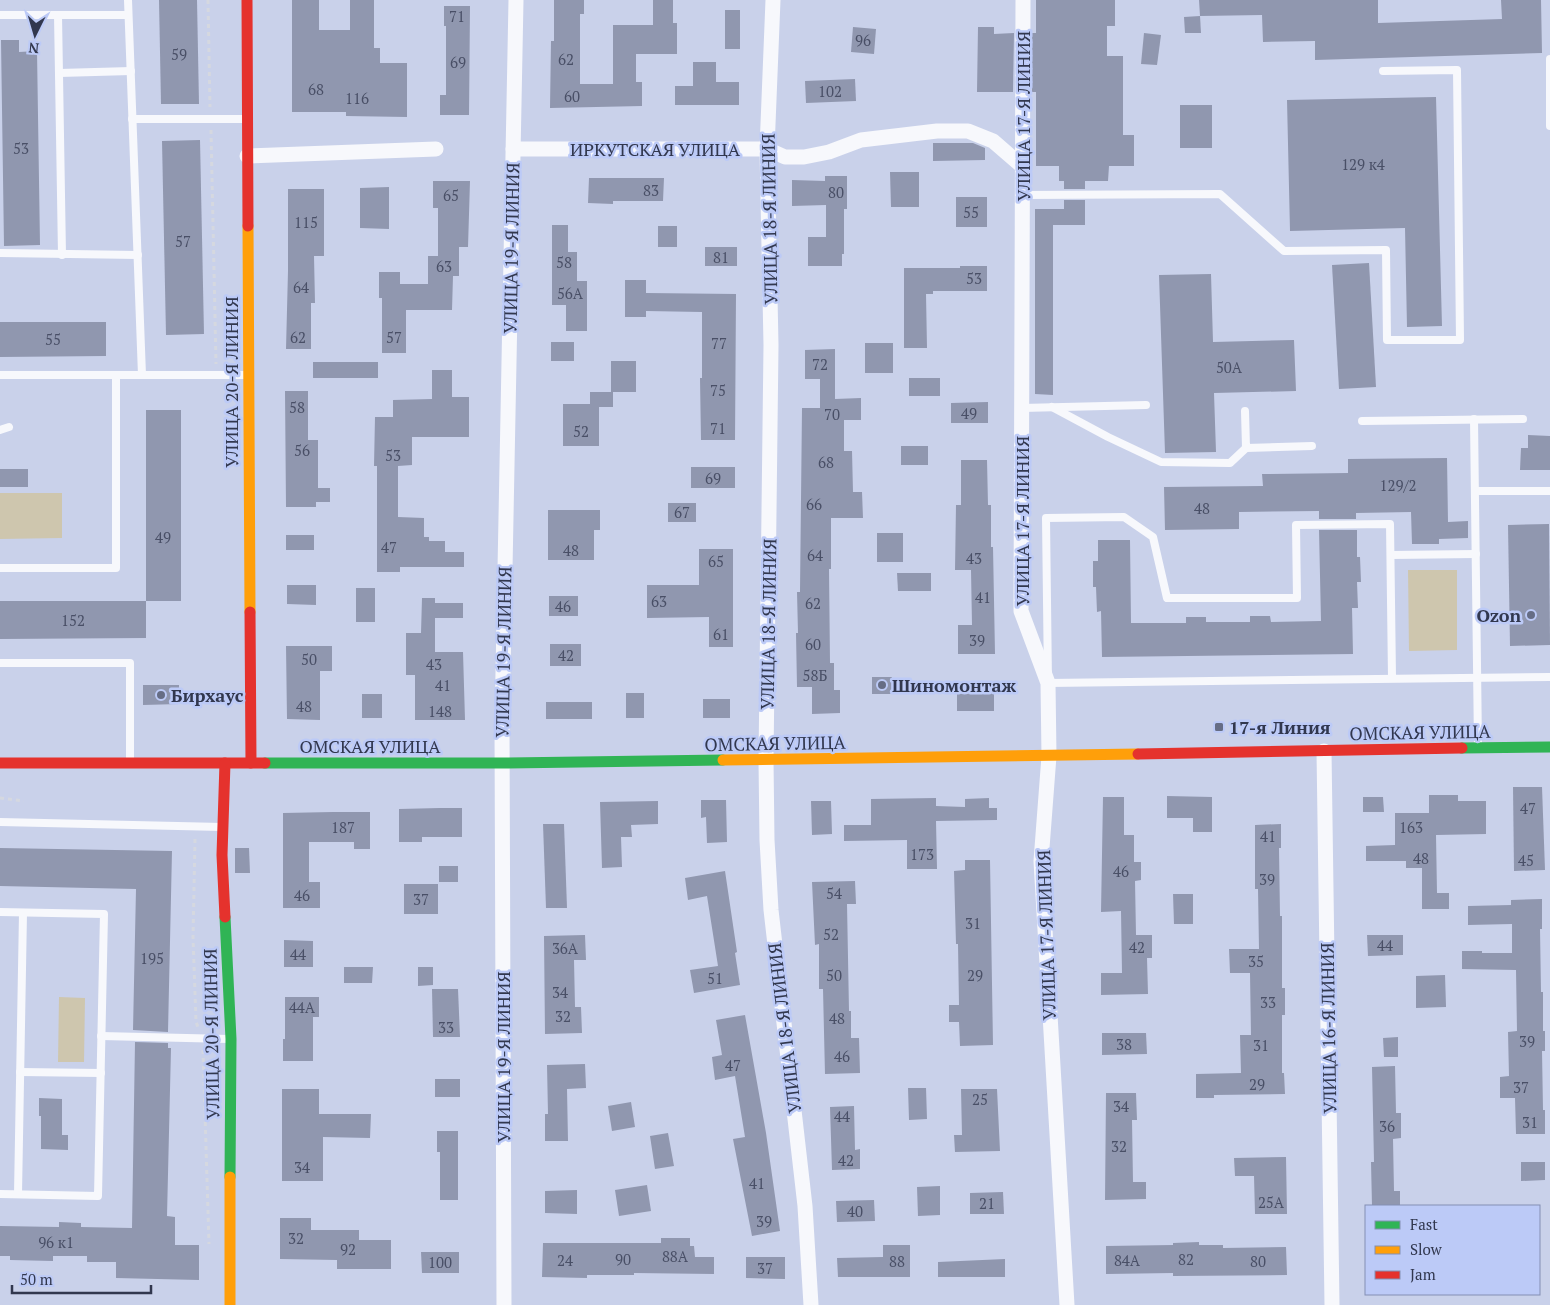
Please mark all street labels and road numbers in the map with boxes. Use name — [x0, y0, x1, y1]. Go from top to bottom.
street label: УЛИЦА 17-Я ЛИНИЯ — [1011, 31, 1035, 201]
street label: УЛИЦА 18-Я ЛИНИЯ — [756, 133, 782, 305]
street label: ИРКУТСКАЯ УЛИЦА — [570, 137, 741, 161]
street label: УЛИЦА 19-Я ЛИНИЯ — [498, 162, 524, 334]
street label: УЛИЦА 20-Я ЛИНИЯ — [219, 296, 243, 468]
street label: УЛИЦА 17-Я ЛИНИЯ — [1010, 436, 1034, 606]
street label: УЛИЦА 18-Я ЛИНИЯ — [755, 538, 781, 710]
street label: УЛИЦА 19-Я ЛИНИЯ — [490, 566, 516, 738]
street label: ОМСКАЯ УЛИЦА — [1349, 719, 1491, 745]
street label: ОМСКАЯ УЛИЦА — [704, 730, 846, 756]
street label: ОМСКАЯ УЛИЦА — [299, 734, 441, 758]
street label: УЛИЦА 17-Я ЛИНИЯ — [1031, 849, 1061, 1021]
street label: УЛИЦА 18-Я ЛИНИЯ — [762, 941, 806, 1115]
street label: УЛИЦА 16-Я ЛИНИЯ — [1315, 942, 1341, 1114]
street label: УЛИЦА 20-Я ЛИНИЯ — [198, 948, 224, 1120]
street label: УЛИЦА 19-Я ЛИНИЯ — [491, 971, 515, 1143]

